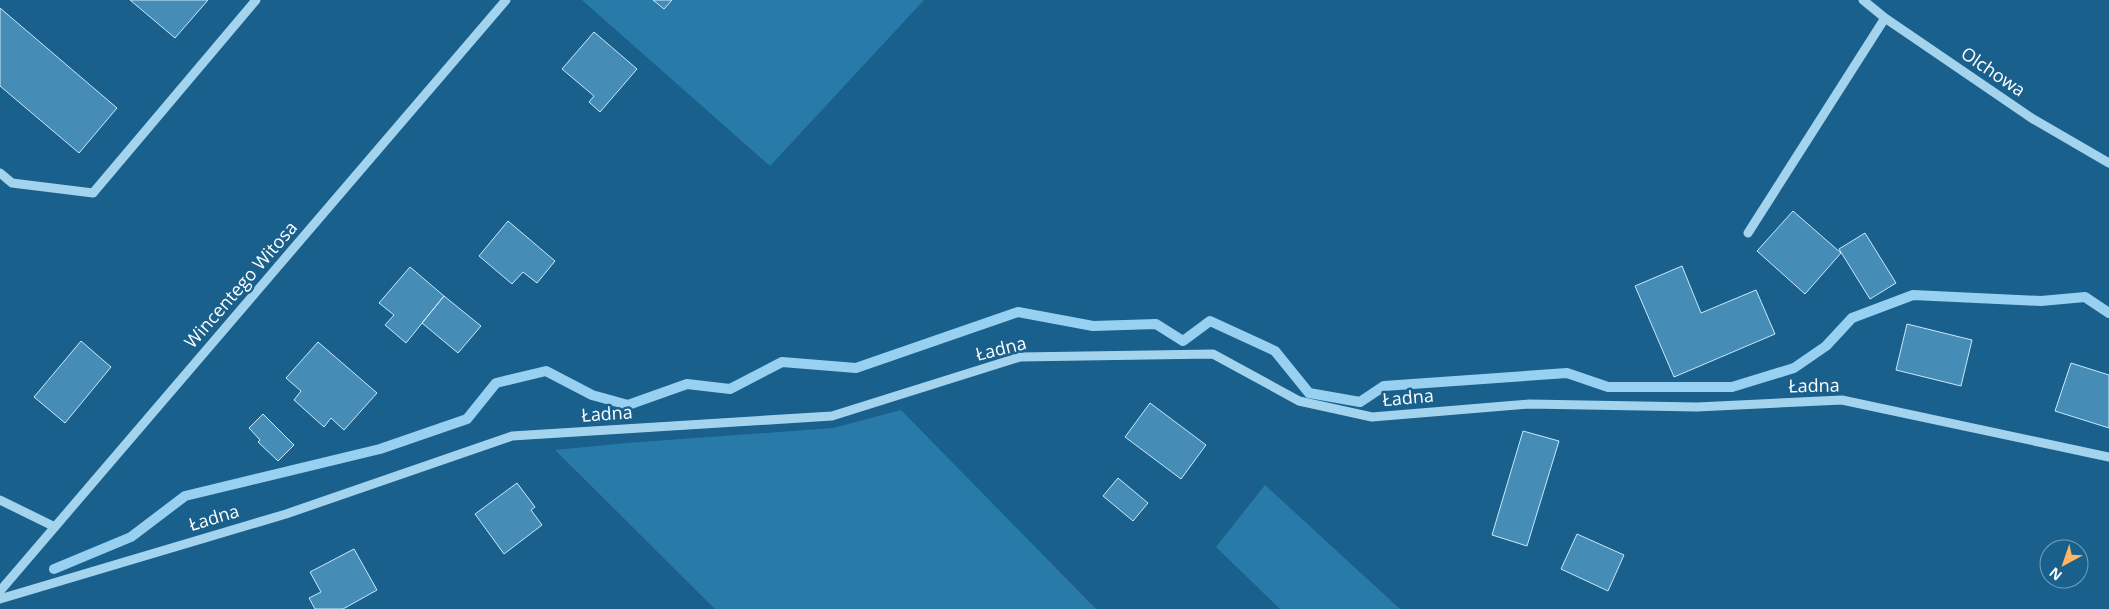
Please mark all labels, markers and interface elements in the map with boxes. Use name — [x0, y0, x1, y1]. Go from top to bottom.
street label: Olchowa — [1957, 41, 2031, 102]
street label: Wincentego Witosa — [178, 216, 302, 353]
street label: Ładna — [973, 330, 1029, 366]
street label: Ładna — [1788, 373, 1840, 397]
street label: Ładna — [1381, 383, 1435, 411]
street label: Ładna — [580, 399, 633, 427]
street label: Ładna — [186, 498, 242, 536]
north arrow — [2039, 539, 2089, 589]
text: N — [2045, 563, 2066, 585]

